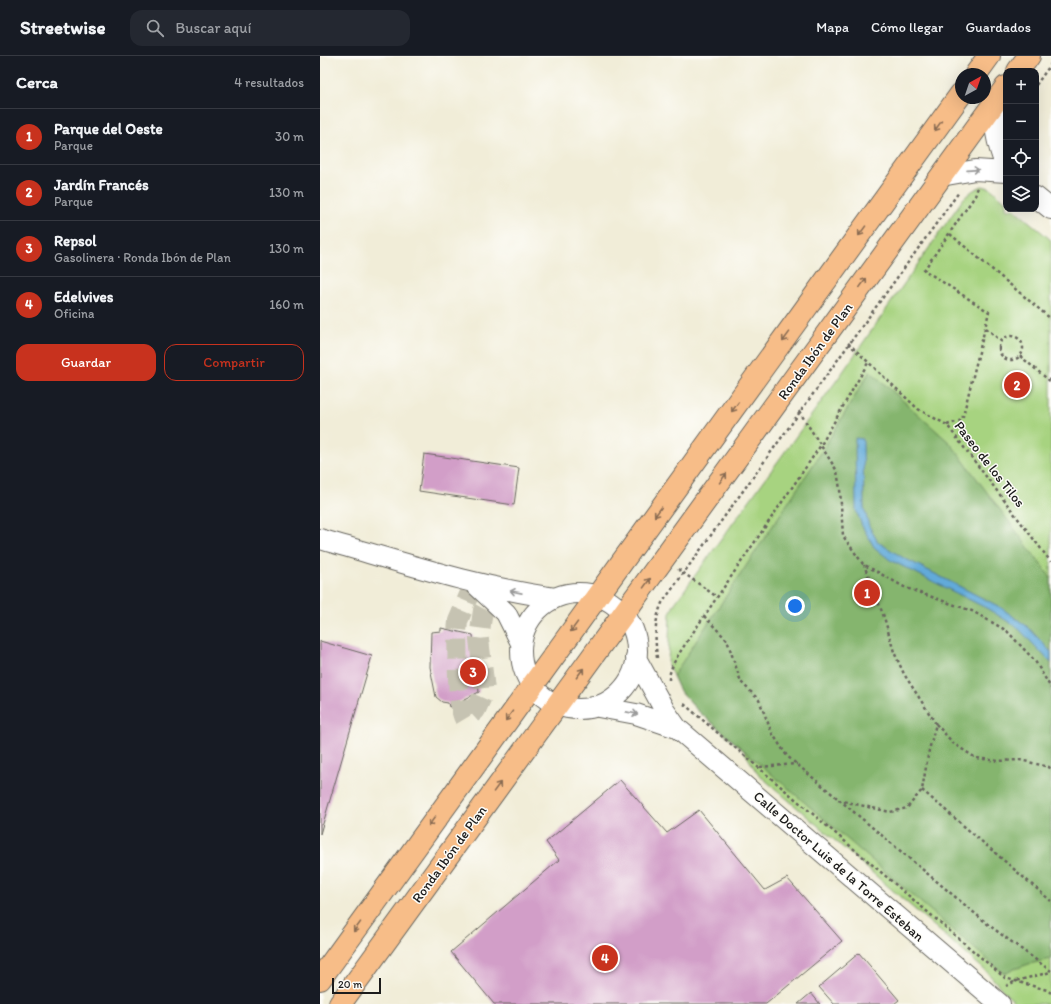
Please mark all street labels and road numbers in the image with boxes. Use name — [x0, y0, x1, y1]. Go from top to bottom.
street label: Ronda Ibón de Plan — [774, 299, 856, 403]
street label: Paseo de los Tilos — [951, 418, 1029, 511]
street label: Calle Doctor Luis de la Torre Esteban — [750, 788, 928, 945]
street label: Ronda Ibón de Plan — [408, 802, 490, 906]

